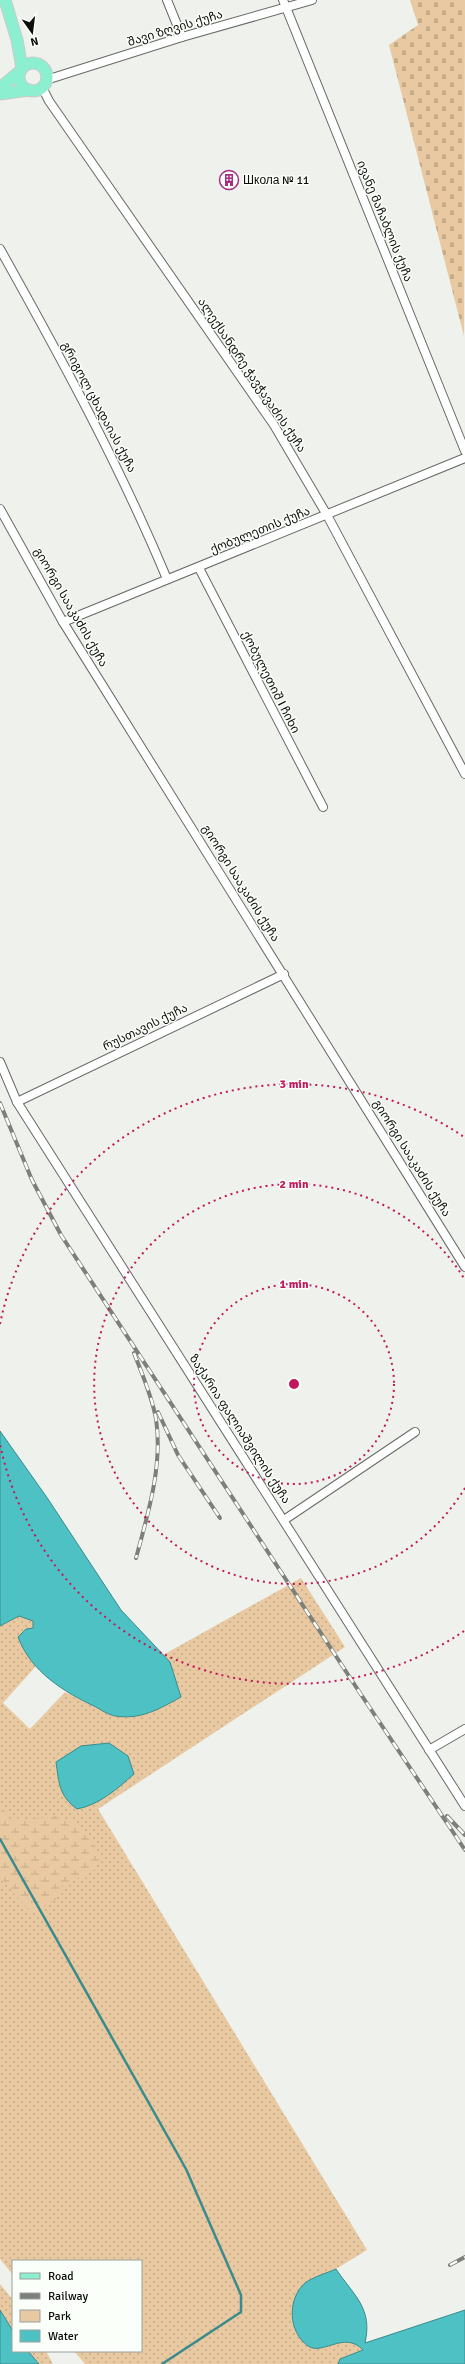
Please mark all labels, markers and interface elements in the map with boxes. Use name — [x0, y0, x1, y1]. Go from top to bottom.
street label: შავი ზღვის ქუჩა — [126, 7, 224, 50]
north arrow — [12, 12, 52, 52]
text: N — [29, 34, 40, 48]
street label: ივანე მაჩაბლის ქუჩა — [353, 158, 416, 284]
building icon: Школа № 11 — [218, 169, 240, 191]
place label: Школа № 11 — [243, 173, 309, 188]
street label: ალექსანდრე ჭავჭავაძის ქუჩა — [194, 295, 309, 455]
street label: გრიგოლ ცხადაიას ქუჩა — [58, 339, 139, 475]
street label: ქობულეთის ქუჩა — [208, 504, 312, 557]
street label: გიორგი სააკაძის ქუჩა — [30, 545, 111, 670]
street label: ქობულეთიშ I ჩიხი — [238, 629, 303, 736]
street label: გიორგი სააკაძის ქუჩა — [198, 822, 283, 945]
street label: რუსთავის ქუჩა — [100, 1000, 190, 1054]
text: 3 min — [280, 1077, 309, 1092]
street label: გიორგი სააკაძის ქუჩა — [369, 1097, 454, 1220]
text: 2 min — [280, 1177, 309, 1192]
text: 1 min — [280, 1277, 309, 1292]
street label: ზაქარია ფალიაშვილის ქუჩა — [186, 1352, 294, 1507]
centre of rings — [287, 1377, 301, 1391]
legend — [12, 2260, 142, 2352]
text: Road — [48, 2269, 74, 2284]
text: Railway — [48, 2289, 88, 2304]
text: Park — [48, 2309, 71, 2324]
text: Water — [48, 2329, 79, 2344]

